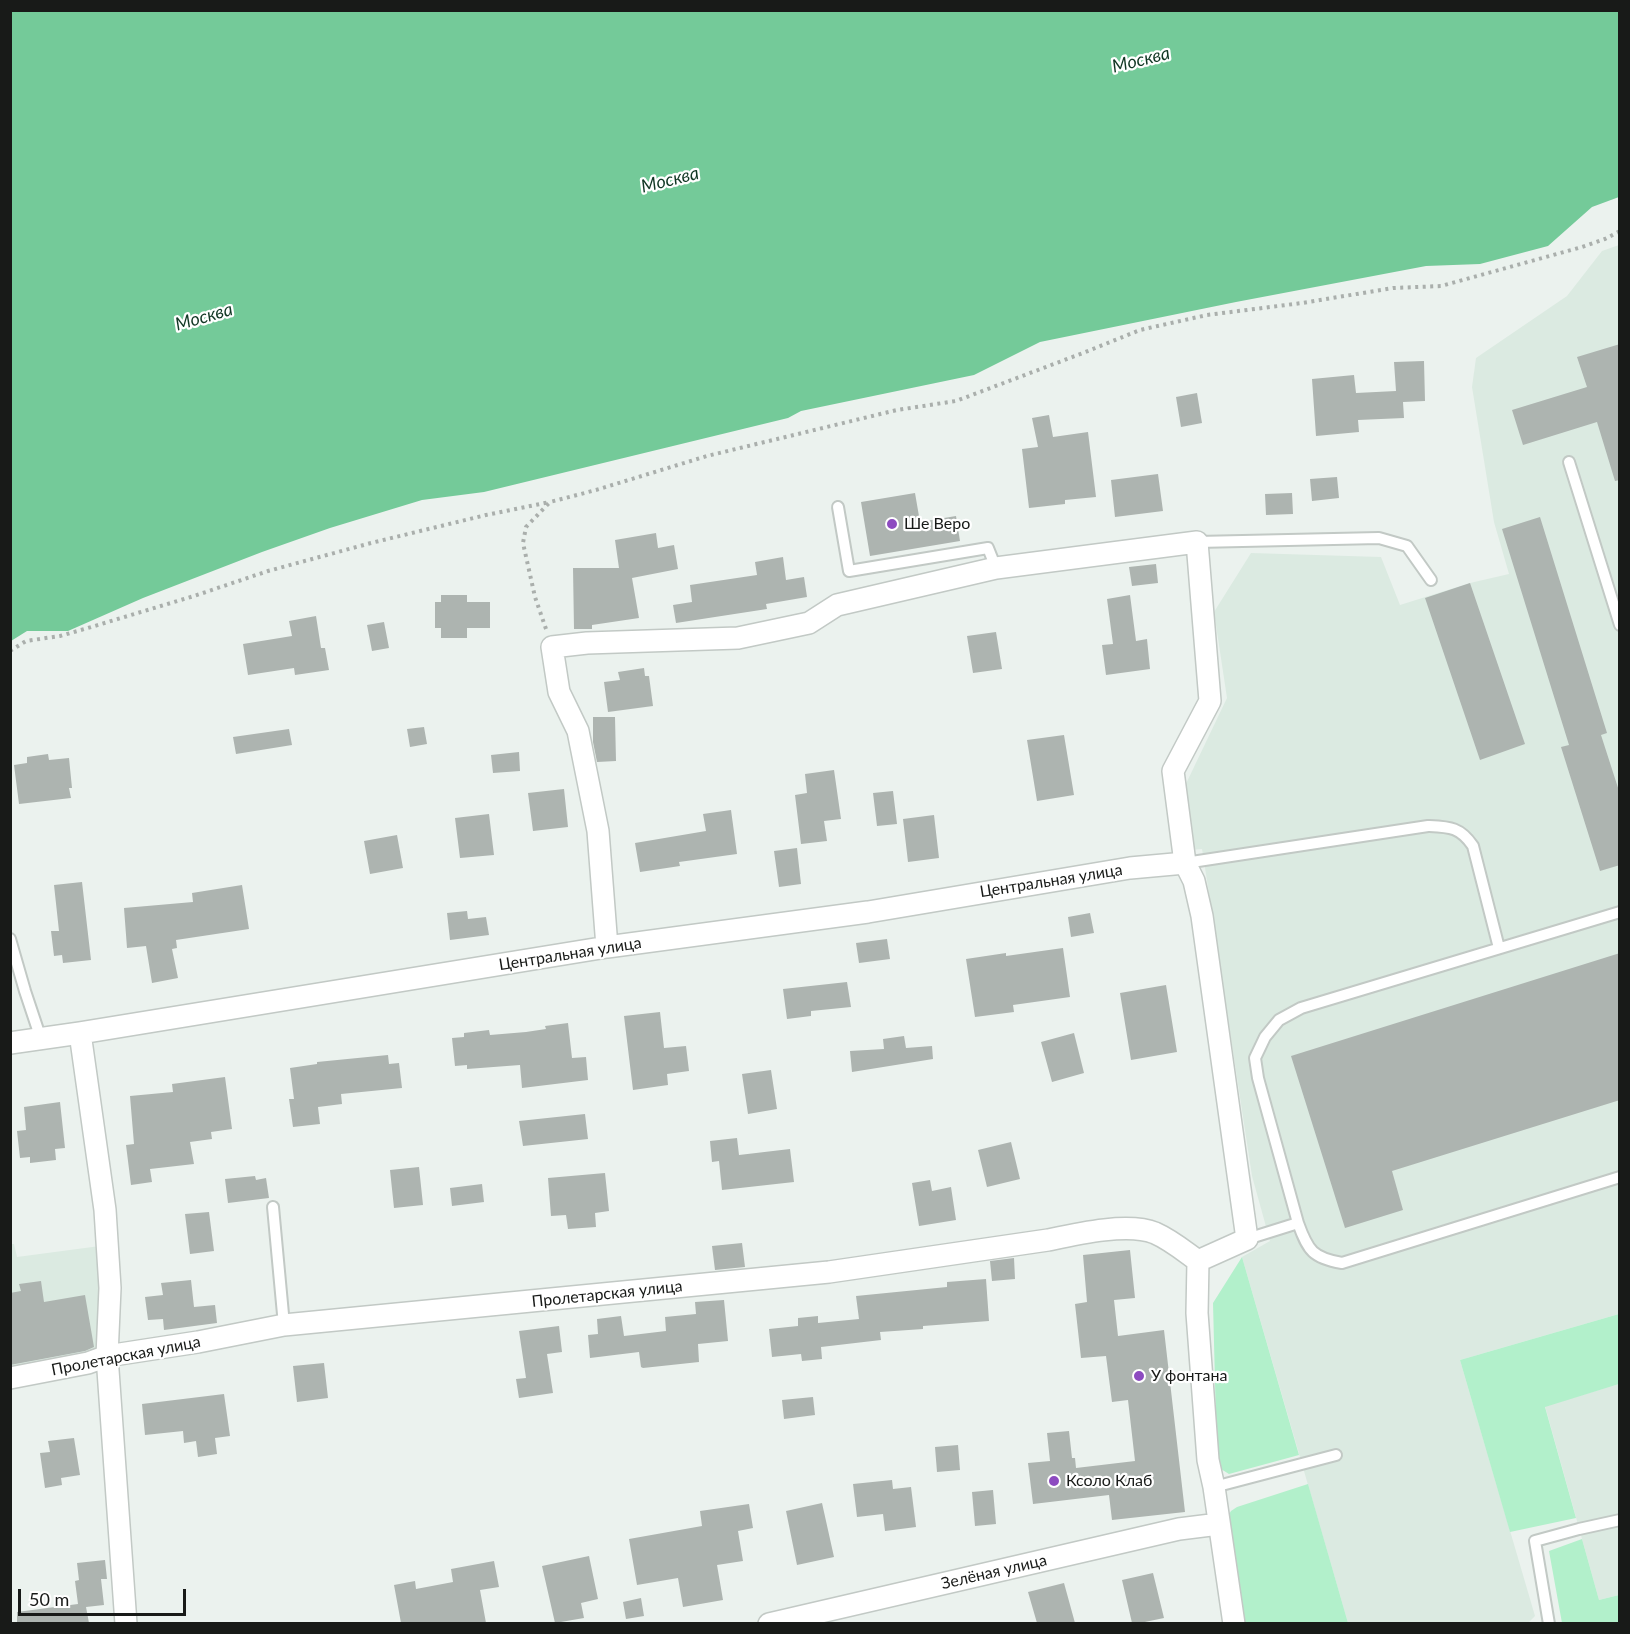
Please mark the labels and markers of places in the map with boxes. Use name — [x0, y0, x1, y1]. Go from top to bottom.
place label: Ше Веро — [904, 514, 970, 534]
marker: Ше Веро — [885, 517, 899, 531]
place label: У фонтана — [1151, 1366, 1227, 1386]
marker: У фонтана — [1132, 1369, 1146, 1383]
place label: Ксоло Клаб — [1066, 1471, 1152, 1491]
marker: Ксоло Клаб — [1047, 1474, 1061, 1488]

